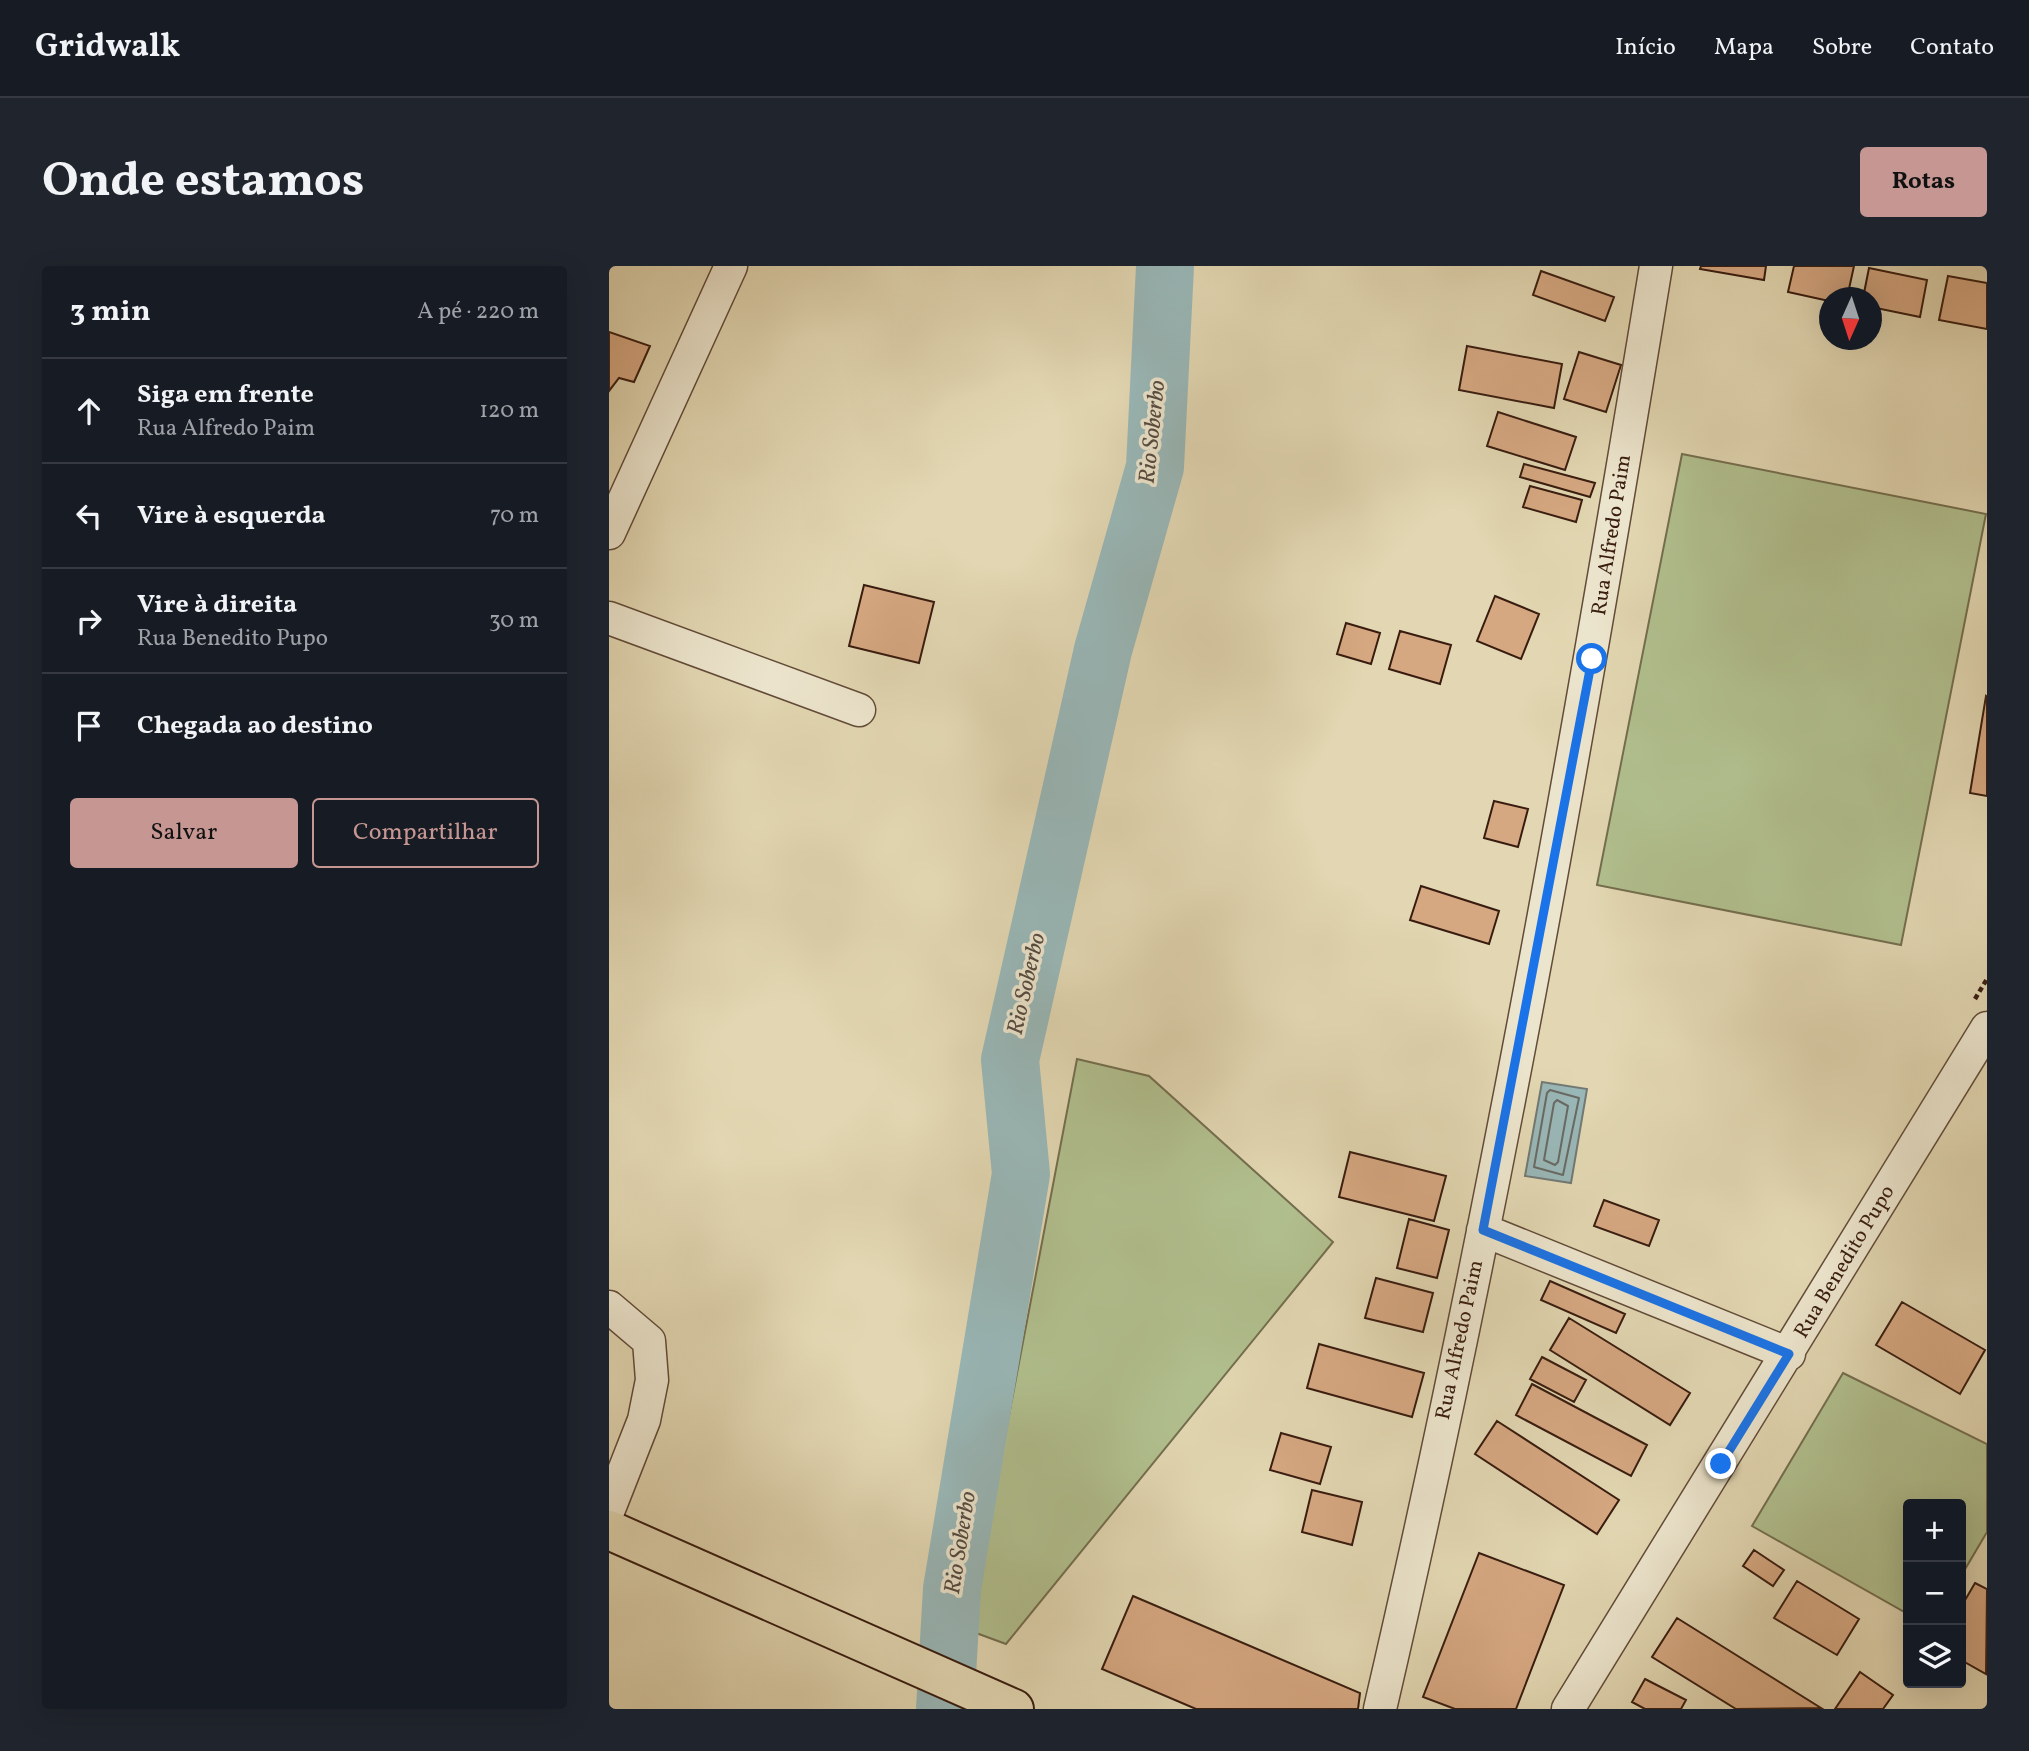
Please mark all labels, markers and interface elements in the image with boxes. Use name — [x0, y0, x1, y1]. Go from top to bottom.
text: Gridwalk — [35, 25, 180, 71]
text: Início — [1615, 31, 1676, 65]
text: Mapa — [1714, 31, 1774, 65]
text: Sobre — [1812, 31, 1872, 65]
text: Contato — [1910, 31, 1994, 65]
button: Rotas — [1860, 147, 1987, 217]
text: Onde estamos — [42, 148, 364, 217]
north arrow — [1819, 287, 1882, 350]
text: 3 min — [70, 291, 151, 333]
text: A pé · 220 m — [417, 296, 539, 328]
text: Siga em frente — [137, 377, 314, 413]
water label: Rio Soberbo — [1132, 378, 1174, 485]
icon: ahead — [70, 392, 108, 430]
text: 120 m — [479, 395, 539, 427]
text: Rua Alfredo Paim — [137, 413, 315, 445]
street label: Rua Alfredo Paim — [1585, 452, 1639, 618]
icon: left — [70, 497, 108, 535]
text: Vire à esquerda — [137, 498, 326, 534]
text: 70 m — [490, 500, 539, 532]
text: Vire à direita — [137, 587, 297, 623]
icon: right — [70, 602, 108, 640]
text: 30 m — [489, 605, 539, 637]
text: Rua Benedito Pupo — [137, 623, 328, 655]
route start — [1576, 643, 1607, 674]
icon: arrive — [70, 707, 108, 745]
text: Chegada ao destino — [137, 708, 373, 744]
button: Salvar — [70, 798, 298, 868]
button: Compartilhar — [312, 798, 539, 868]
water label: Rio Soberbo — [1000, 929, 1054, 1038]
street label: Rua Benedito Pupo — [1788, 1180, 1902, 1344]
street label: Rua Alfredo Paim — [1429, 1257, 1491, 1423]
route end — [1705, 1448, 1736, 1479]
water label: Rio Soberbo — [937, 1489, 985, 1597]
map controls — [1903, 1499, 1966, 1688]
button: + — [1903, 1499, 1966, 1562]
button: − — [1903, 1562, 1966, 1625]
button: layers — [1903, 1625, 1966, 1688]

